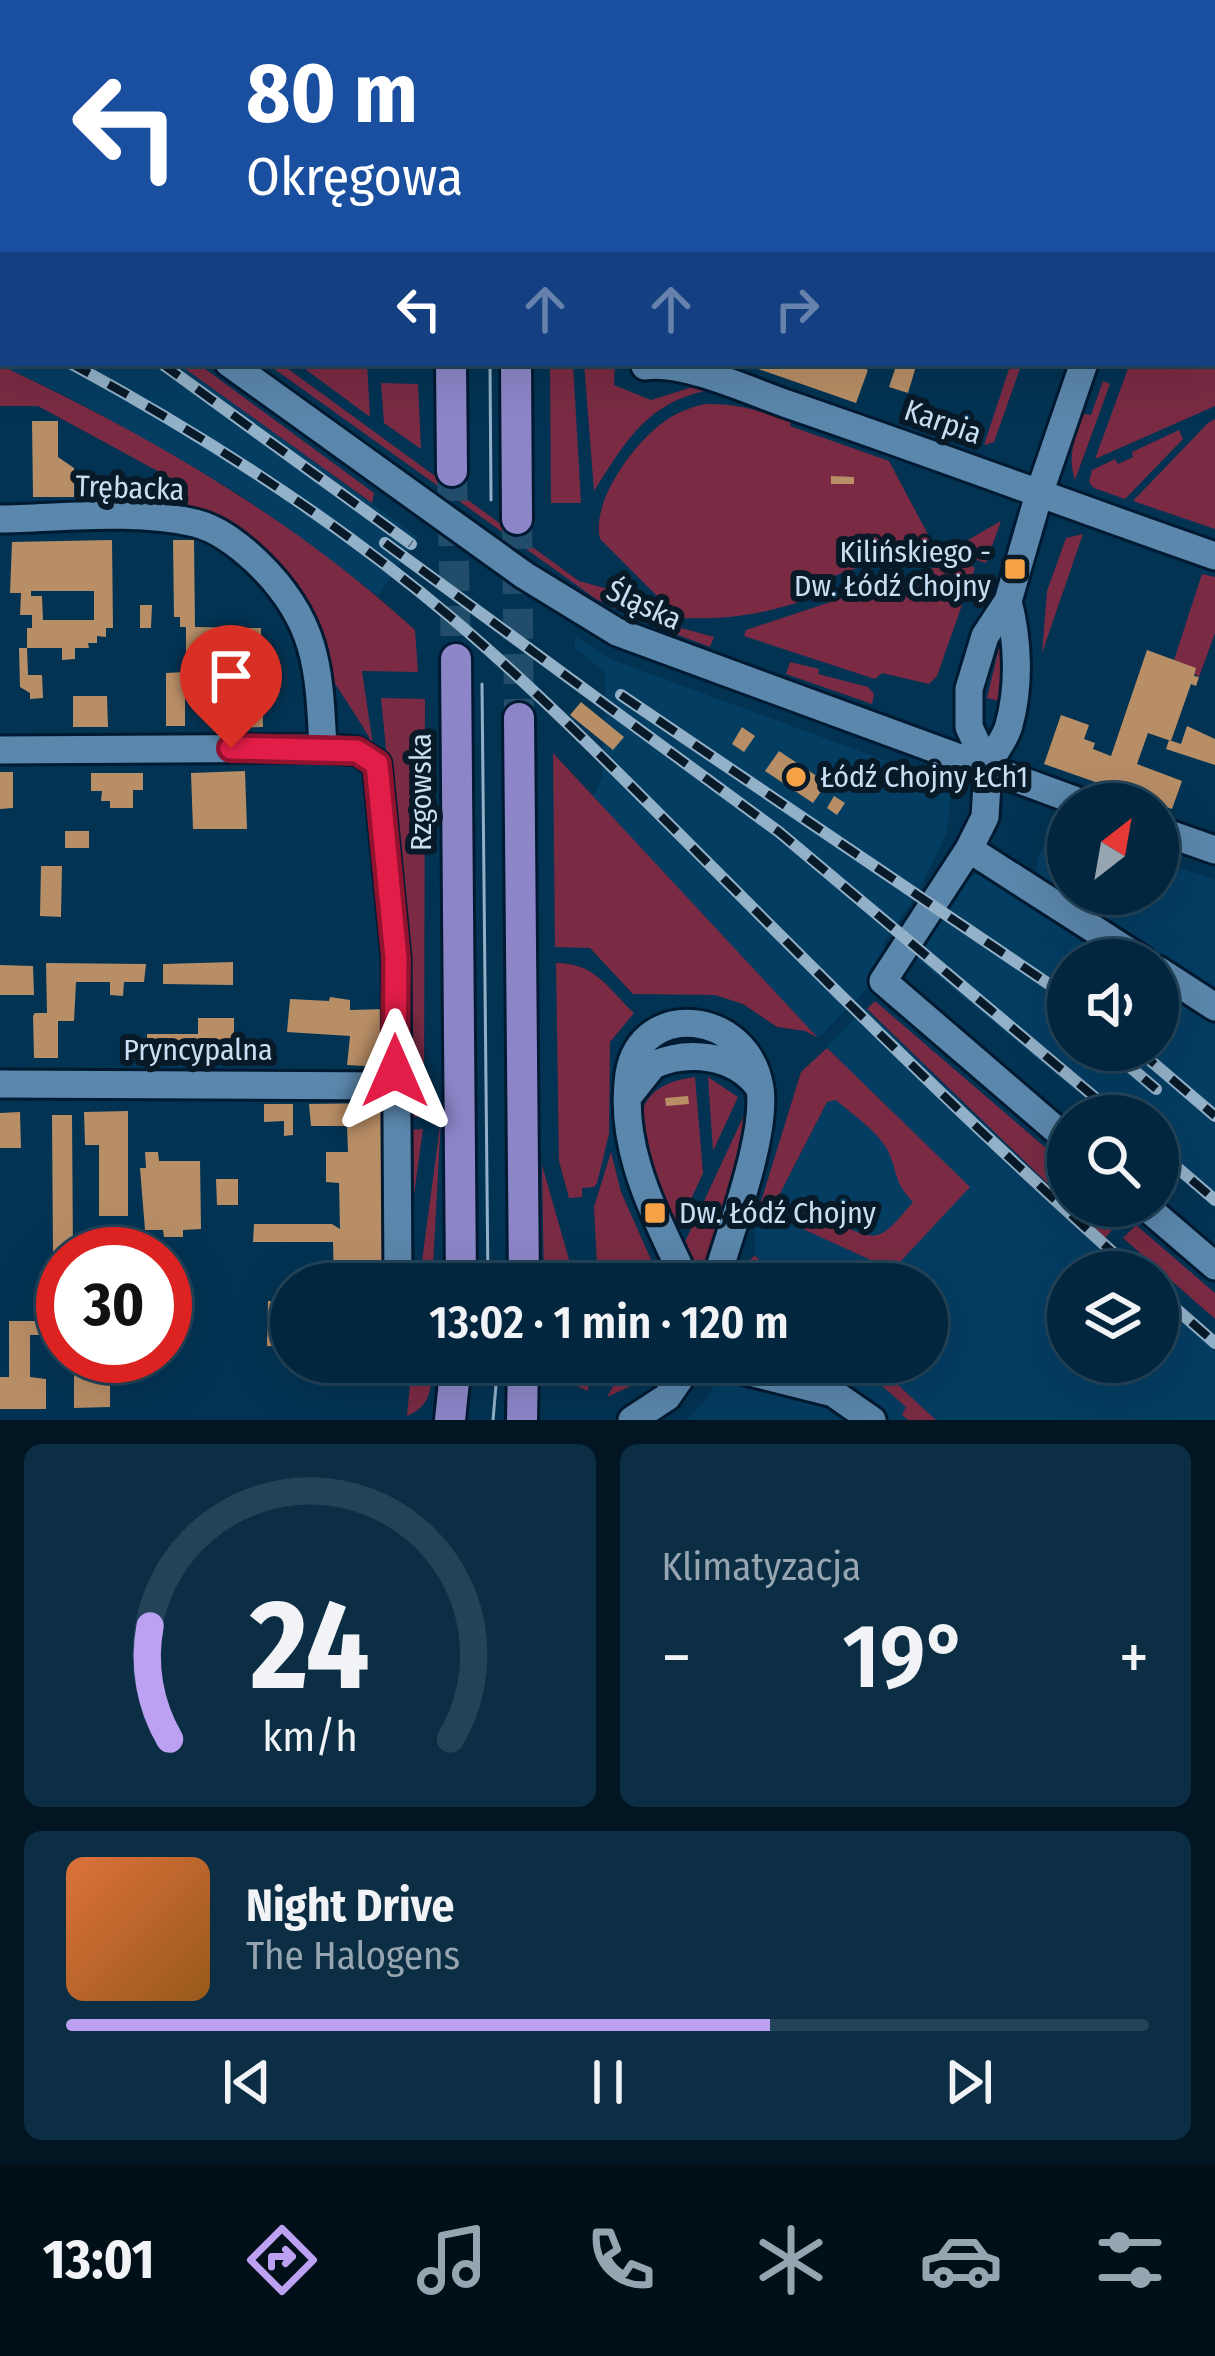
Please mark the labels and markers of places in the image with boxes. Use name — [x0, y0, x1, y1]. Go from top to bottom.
place label: Kilińskiego - Dw. Łódź Chojny — [794, 534, 992, 604]
marker: Kilińskiego - Dw. Łódź Chojny — [1002, 556, 1028, 582]
pin — [180, 625, 282, 748]
place label: Łódź Chojny ŁCh1 — [820, 759, 1028, 795]
marker: Łódź Chojny ŁCh1 — [783, 764, 809, 790]
place label: Dw. Łódź Chojny — [679, 1195, 877, 1231]
marker: Dw. Łódź Chojny — [642, 1200, 668, 1226]

